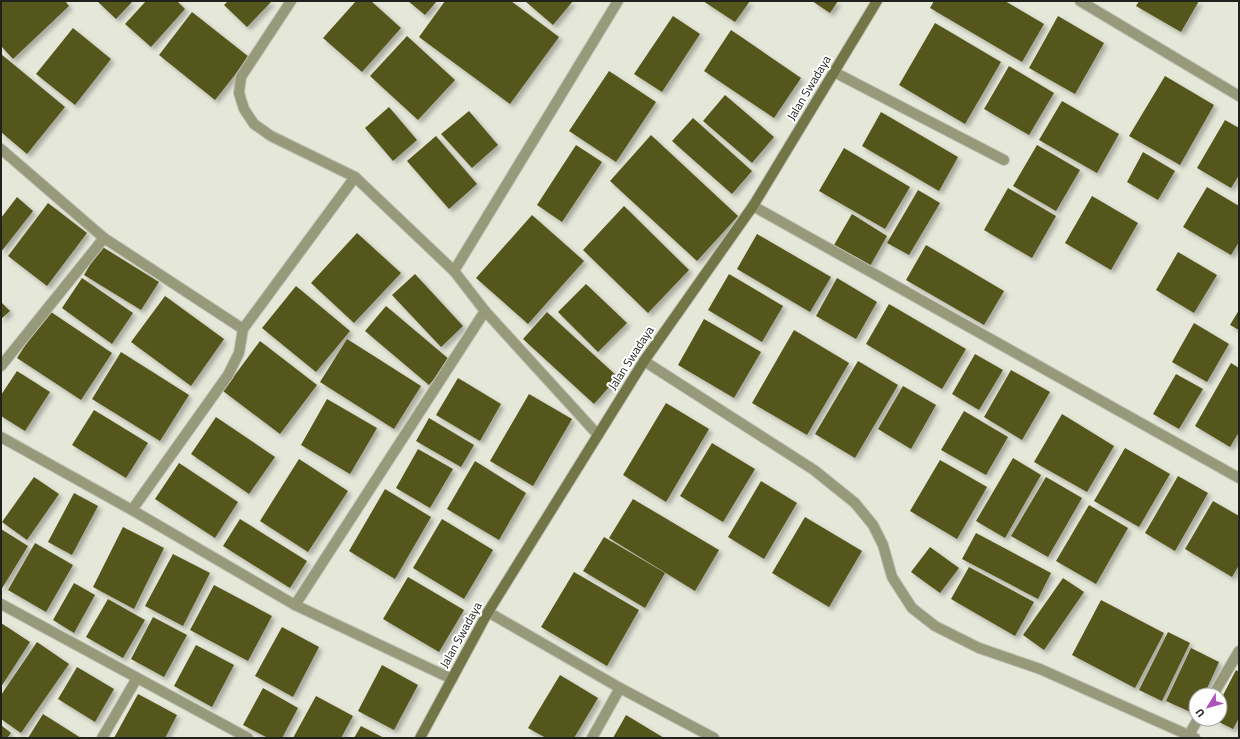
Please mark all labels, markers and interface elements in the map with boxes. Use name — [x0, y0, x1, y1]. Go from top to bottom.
street label: Jalan Swadaya — [782, 52, 835, 124]
street label: Jalan Swadaya — [603, 322, 658, 393]
street label: Jalan Swadaya — [435, 598, 487, 671]
north arrow — [1188, 687, 1228, 727]
text: U — [1191, 705, 1209, 721]

